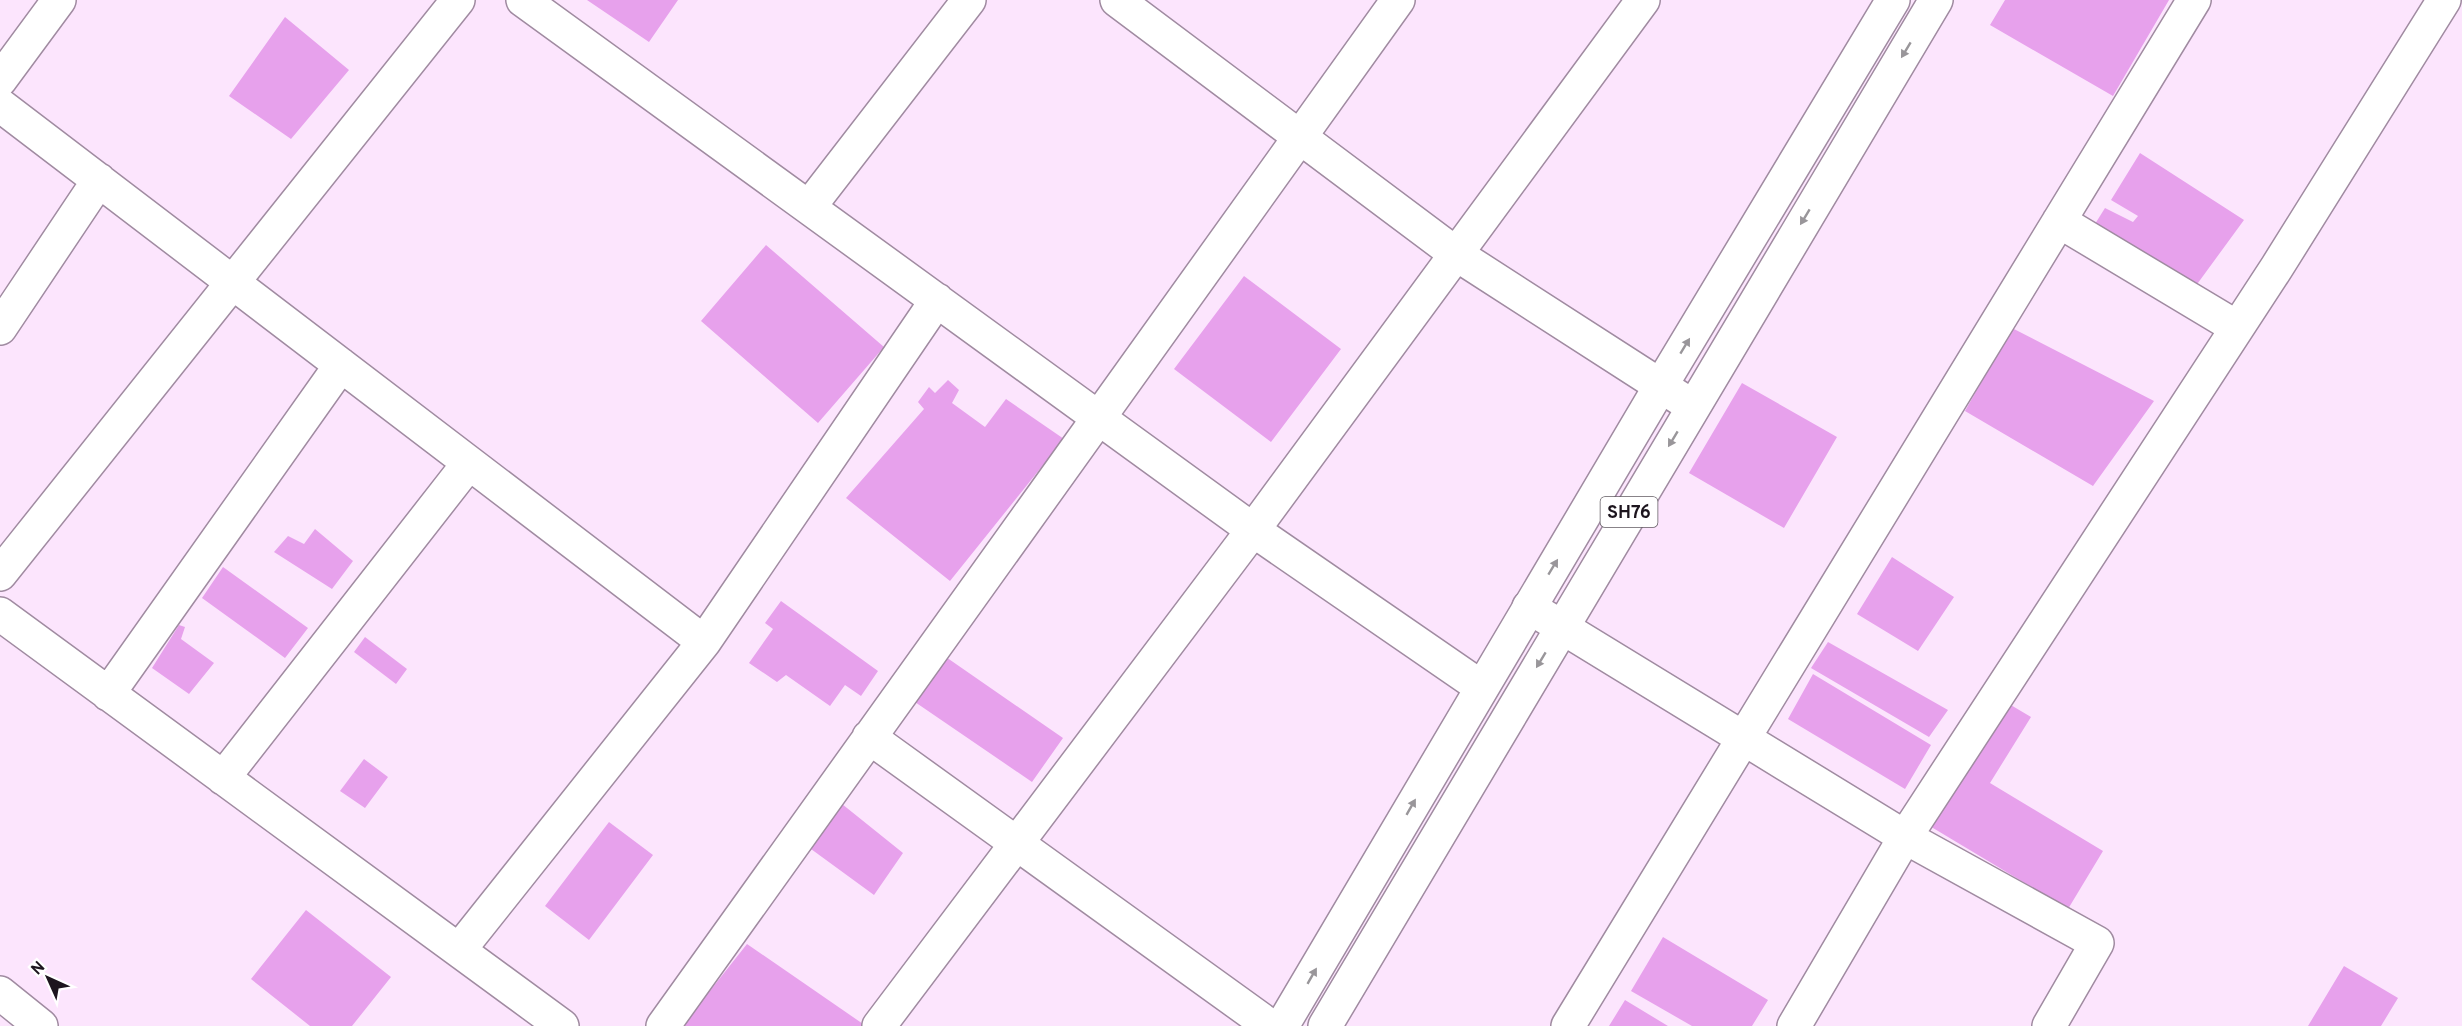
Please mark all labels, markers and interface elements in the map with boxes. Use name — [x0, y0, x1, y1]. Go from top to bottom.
one-way arrow — [1901, 42, 1911, 59]
one-way arrow — [1800, 209, 1811, 225]
one-way arrow — [1679, 338, 1690, 354]
one-way arrow — [1668, 431, 1678, 448]
road number: SH76 — [1600, 497, 1658, 527]
one-way arrow — [1547, 559, 1558, 575]
one-way arrow — [1536, 652, 1546, 669]
one-way arrow — [1405, 799, 1415, 816]
north arrow — [18, 948, 78, 1008]
text: N — [28, 958, 50, 980]
one-way arrow — [1306, 968, 1317, 984]

